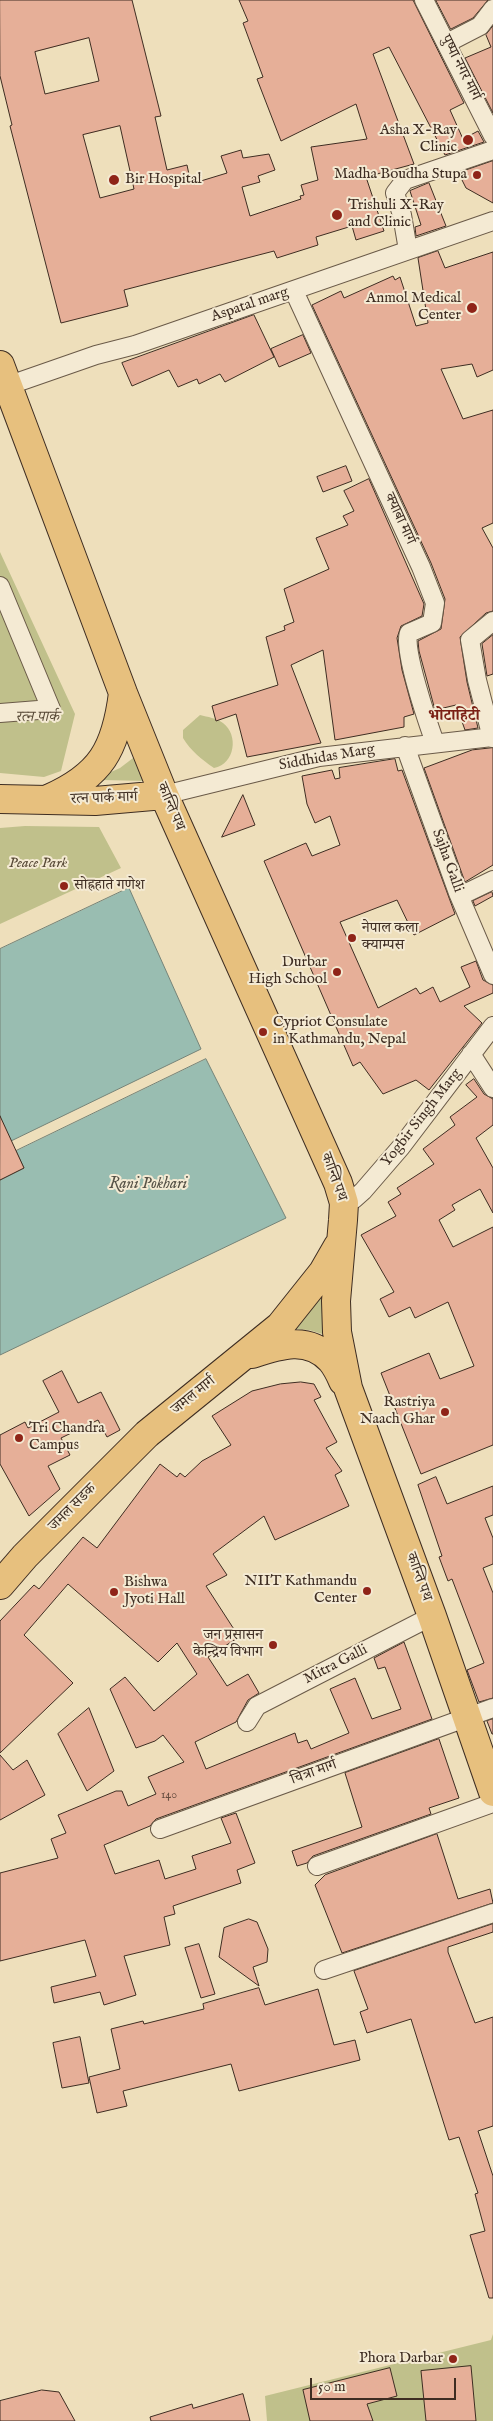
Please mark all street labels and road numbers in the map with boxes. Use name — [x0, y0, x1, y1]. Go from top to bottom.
street label: पुष्पा नगर मार्ग — [436, 32, 484, 104]
street label: Aspatal marg — [209, 283, 291, 327]
street label: क्याबा मार्ग — [379, 490, 419, 548]
street label: Siddhidas Marg — [278, 741, 376, 775]
street label: कान्ति पथ — [152, 780, 188, 834]
street label: रत्न पार्क मार्ग — [70, 789, 138, 809]
street label: Sajha Galli — [427, 827, 467, 895]
street label: Yogbir Singh Marg — [378, 1065, 466, 1171]
street label: कान्ति पथ — [316, 1150, 350, 1204]
street label: जमल मार्ग — [168, 1373, 220, 1419]
street label: जमल सडक — [46, 1481, 100, 1535]
street label: कान्ति पथ — [401, 1550, 435, 1604]
street label: Mitra Galli — [301, 1641, 371, 1689]
street label: चित्रा मार्ग — [288, 1756, 340, 1790]

